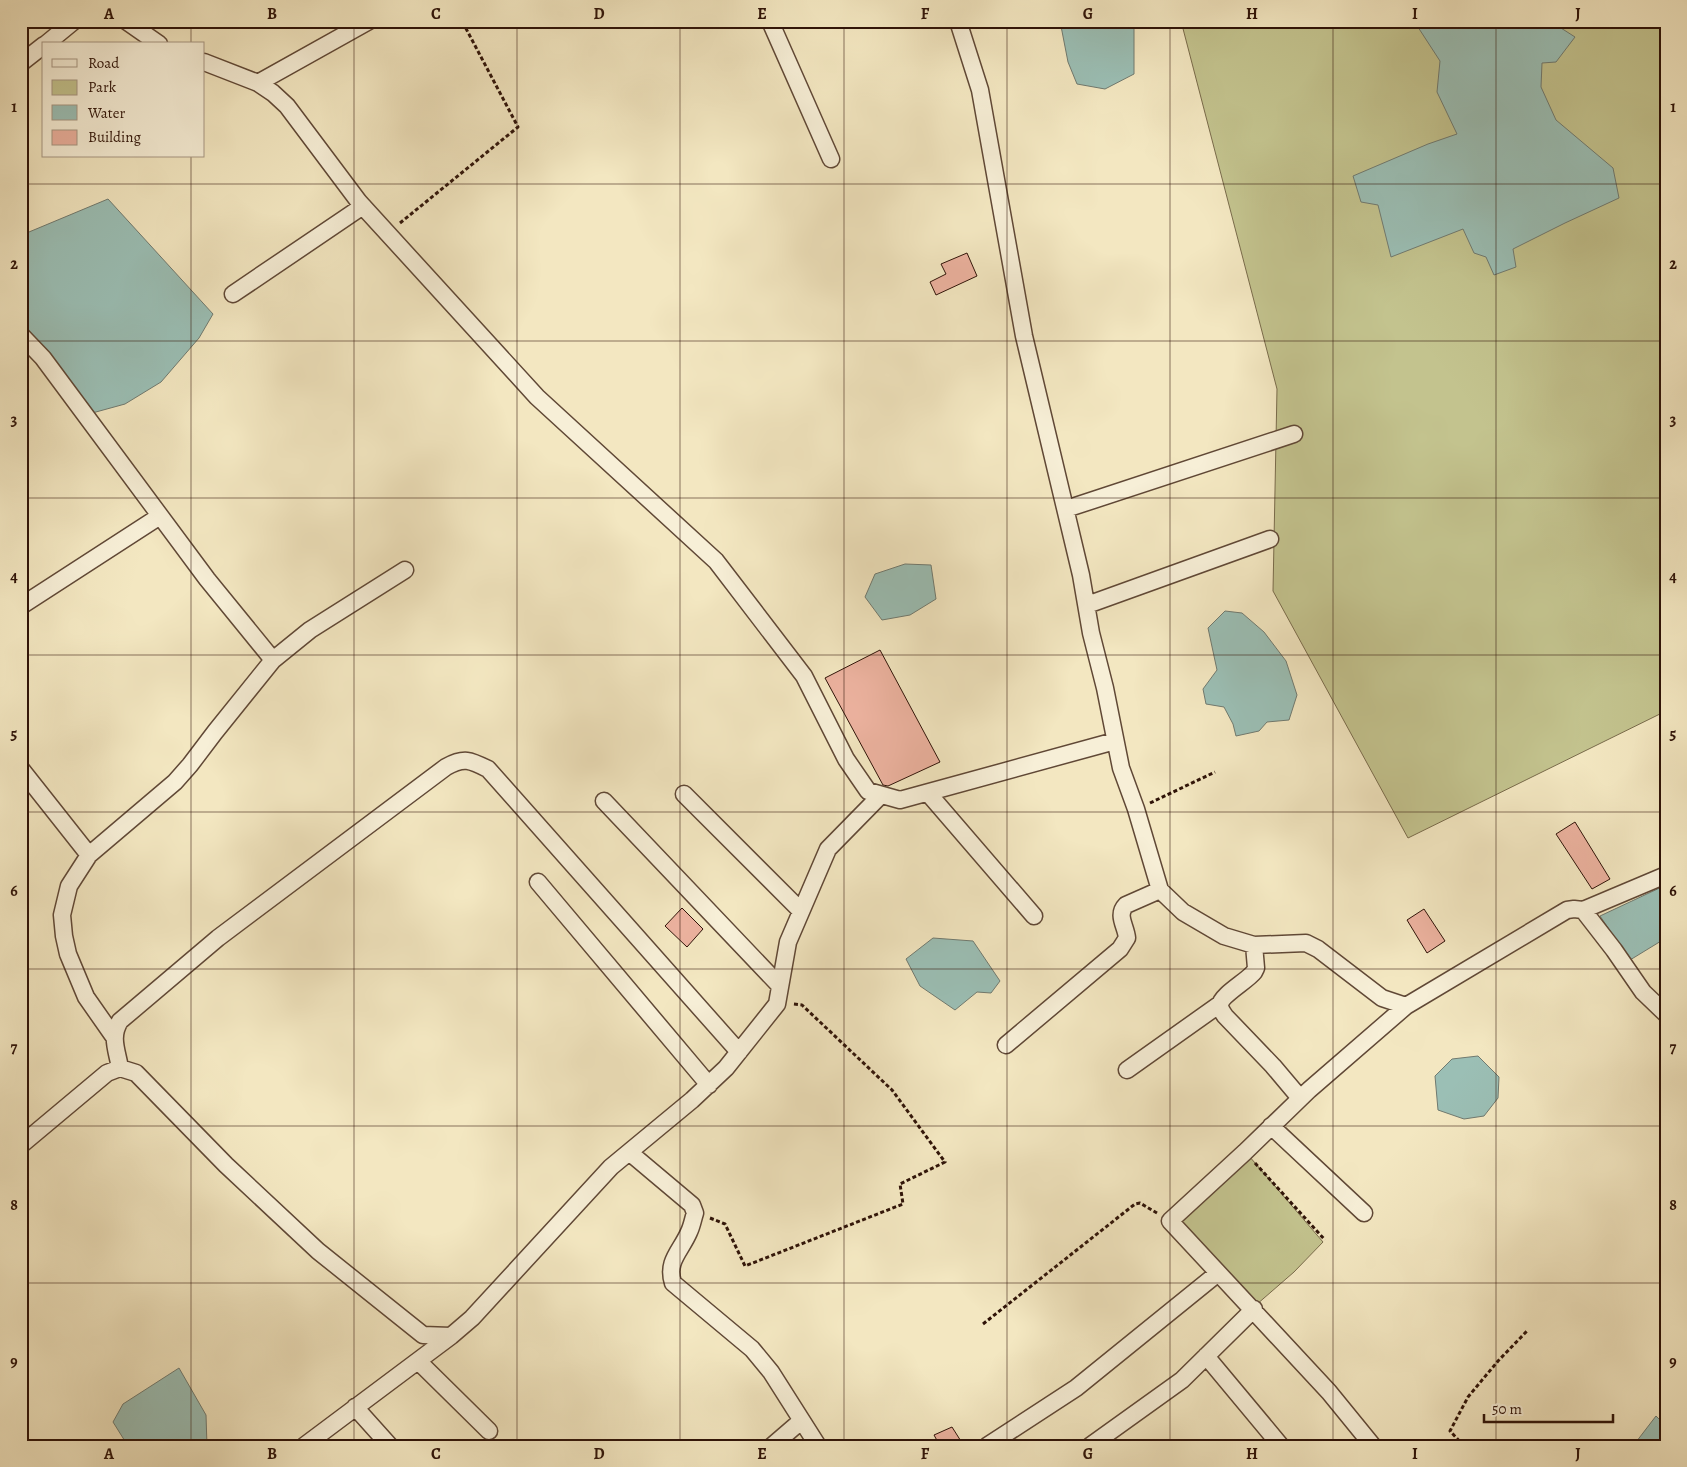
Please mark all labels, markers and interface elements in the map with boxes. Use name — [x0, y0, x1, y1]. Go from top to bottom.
text: A — [103, 3, 115, 25]
text: B — [267, 3, 277, 25]
text: C — [431, 3, 441, 25]
text: D — [593, 3, 605, 25]
text: E — [757, 3, 767, 25]
text: F — [921, 3, 930, 25]
text: G — [1083, 3, 1093, 25]
text: H — [1246, 3, 1258, 25]
text: I — [1412, 3, 1418, 25]
text: J — [1575, 3, 1581, 25]
legend — [42, 42, 205, 158]
text: Road — [88, 53, 120, 73]
text: Park — [88, 77, 117, 97]
text: 1 — [11, 96, 17, 118]
text: 1 — [1670, 96, 1676, 118]
text: Water — [87, 103, 125, 123]
text: Building — [88, 127, 141, 147]
text: 2 — [10, 253, 18, 275]
text: 2 — [1669, 253, 1677, 275]
text: 3 — [11, 409, 18, 431]
text: 3 — [1670, 409, 1677, 431]
text: 4 — [10, 566, 18, 588]
text: 4 — [1669, 566, 1677, 588]
text: 5 — [11, 723, 18, 745]
text: 5 — [1670, 723, 1677, 745]
text: 6 — [10, 880, 18, 902]
text: 6 — [1669, 880, 1677, 902]
text: 7 — [11, 1037, 18, 1059]
text: 7 — [1670, 1037, 1677, 1059]
text: 8 — [10, 1194, 18, 1216]
text: 8 — [1669, 1194, 1677, 1216]
text: 9 — [10, 1351, 18, 1373]
text: 9 — [1669, 1351, 1677, 1373]
scale bar — [1484, 1392, 1613, 1424]
text: 50 m — [1492, 1399, 1522, 1419]
text: A — [103, 1443, 115, 1465]
text: B — [267, 1443, 277, 1465]
text: C — [431, 1443, 441, 1465]
text: D — [593, 1443, 605, 1465]
text: E — [757, 1443, 767, 1465]
text: F — [921, 1443, 930, 1465]
text: G — [1083, 1443, 1093, 1465]
text: H — [1246, 1443, 1258, 1465]
text: I — [1412, 1443, 1418, 1465]
text: J — [1575, 1443, 1581, 1465]

